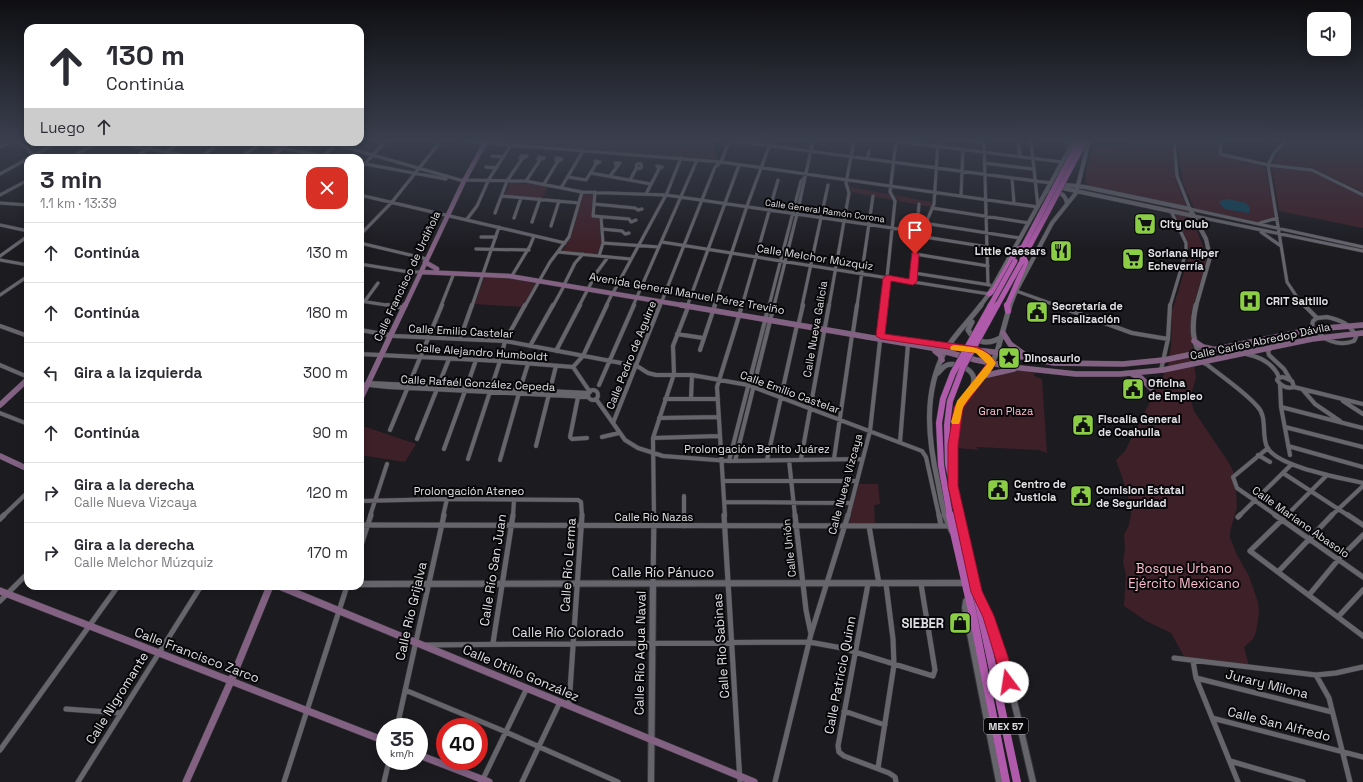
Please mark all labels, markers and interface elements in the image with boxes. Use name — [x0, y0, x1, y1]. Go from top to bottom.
map controls — [1307, 12, 1351, 56]
button: sound — [1307, 12, 1351, 56]
text: 130 m — [106, 37, 185, 73]
icon: ahead — [40, 40, 92, 92]
text: Continúa — [106, 72, 184, 95]
icon: ahead — [93, 116, 115, 138]
text: Luego — [40, 118, 85, 137]
text: 3 min — [40, 164, 102, 195]
button: close — [306, 167, 348, 209]
text: 1.1 km · 13:39 — [40, 195, 117, 212]
street label: Calle General Ramón Corona — [764, 197, 886, 225]
street label: Calle Francisco de Urdiñola — [371, 208, 444, 343]
supermarket icon: City Club — [1132, 211, 1158, 237]
pin — [898, 213, 932, 254]
place label: City Club — [1160, 217, 1208, 231]
icon: arrive — [904, 219, 926, 241]
restaurant icon: Little Caesars — [1048, 238, 1074, 264]
street label: Calle Melchor Múzquiz — [756, 241, 875, 273]
icon: ahead — [40, 242, 62, 264]
text: Continúa — [74, 243, 140, 262]
text: 130 m — [306, 243, 348, 262]
place label: Little Caesars — [975, 244, 1046, 258]
supermarket icon: Soriana Híper Echeverría — [1120, 246, 1146, 272]
place label: Soriana Híper Echeverría — [1148, 246, 1219, 273]
street label: Avenida General Manuel Pérez Treviño — [588, 269, 786, 317]
street label: Calle Nueva Galicia — [800, 279, 831, 378]
hospital icon: CRIT Saltillo — [1237, 288, 1263, 314]
place label: CRIT Saltillo — [1266, 294, 1329, 308]
street label: Calle Pedro de Aguirre — [603, 299, 659, 411]
public building icon: Secretaría de Fiscalización — [1024, 299, 1050, 325]
place label: Secretaría de Fiscalización — [1052, 299, 1123, 326]
icon: ahead — [40, 302, 62, 324]
text: Continúa — [74, 303, 140, 322]
text: 180 m — [306, 303, 348, 322]
street label: Calle Carlos Abredop Dávila — [1189, 319, 1332, 363]
street label: Calle Emilio Castelar — [408, 321, 514, 341]
street label: Calle Alejandro Humboldt — [415, 340, 549, 364]
place icon: Dinosaurio — [996, 345, 1022, 371]
place label: Dinosaurio — [1024, 351, 1081, 365]
icon: left — [40, 362, 62, 384]
text: Gira a la izquierda — [74, 363, 202, 382]
text: 300 m — [303, 363, 348, 382]
street label: Calle Emilio Castelar — [738, 367, 842, 417]
street label: Calle Rafaél González Cepeda — [400, 372, 556, 394]
public building icon: Oficina de Empleo — [1120, 376, 1146, 402]
place label: Oficina de Empleo — [1148, 376, 1203, 403]
park label: Gran Plaza — [979, 404, 1034, 418]
public building icon: Fiscalía General de Coahuila — [1070, 412, 1096, 438]
place label: Fiscalía General de Coahuila — [1098, 412, 1181, 439]
icon: ahead — [40, 422, 62, 444]
text: Continúa — [74, 423, 140, 442]
text: 90 m — [312, 423, 348, 442]
street label: Calle Nueva Vizcaya — [825, 431, 865, 536]
street label: Prolongación Benito Juárez — [684, 442, 830, 456]
text: Gira a la derecha — [74, 475, 194, 494]
public building icon: Centro de Justicia — [985, 477, 1011, 503]
place label: Centro de Justicia — [1014, 477, 1066, 504]
icon: right — [40, 482, 62, 504]
text: 120 m — [306, 483, 348, 502]
public building icon: Comision Estatal de Seguridad — [1068, 483, 1094, 509]
place label: Comision Estatal de Seguridad — [1096, 483, 1184, 510]
street label: Calle Mariano Abasolo — [1250, 483, 1353, 561]
street label: Prolongación Ateneo — [414, 484, 524, 498]
text: Calle Nueva Vizcaya — [74, 494, 197, 511]
street label: Calle Río Nazas — [615, 510, 694, 524]
street label: Calle Río San Juan — [476, 513, 510, 627]
street label: Calle Río Lerma — [556, 517, 580, 613]
street label: Calle Unión — [779, 518, 799, 578]
text: Gira a la derecha — [74, 535, 194, 554]
icon: right — [40, 542, 62, 564]
text: 170 m — [307, 543, 348, 562]
text: Calle Melchor Múzquiz — [74, 554, 213, 571]
street label: Calle Río Grijalva — [391, 559, 431, 662]
park label: Bosque Urbano Ejército Mexicano — [1128, 560, 1240, 592]
street label: Calle Río Pánuco — [612, 564, 714, 581]
street label: Calle Río Agua Naval — [630, 591, 650, 715]
street label: Calle Río Sabinas — [709, 593, 733, 699]
shop icon: SIEBER — [947, 610, 973, 636]
street label: Calle Patricio Quinn — [820, 614, 860, 736]
place label: SIEBER — [901, 615, 944, 632]
street label: Calle Francisco Zarco — [132, 623, 262, 687]
street label: Calle Río Colorado — [512, 624, 624, 641]
street label: Calle Otilio González — [460, 641, 582, 705]
street label: Calle Nigromante — [82, 649, 152, 747]
position arrow — [987, 661, 1029, 703]
street label: Jurary Milona — [1224, 665, 1311, 703]
street label: Calle San Alfredo — [1226, 703, 1332, 745]
speed limit sign: 40 — [436, 718, 488, 770]
road number: MEX 57 — [984, 718, 1028, 734]
text: 35 — [390, 726, 414, 752]
text: km/h — [390, 747, 414, 760]

